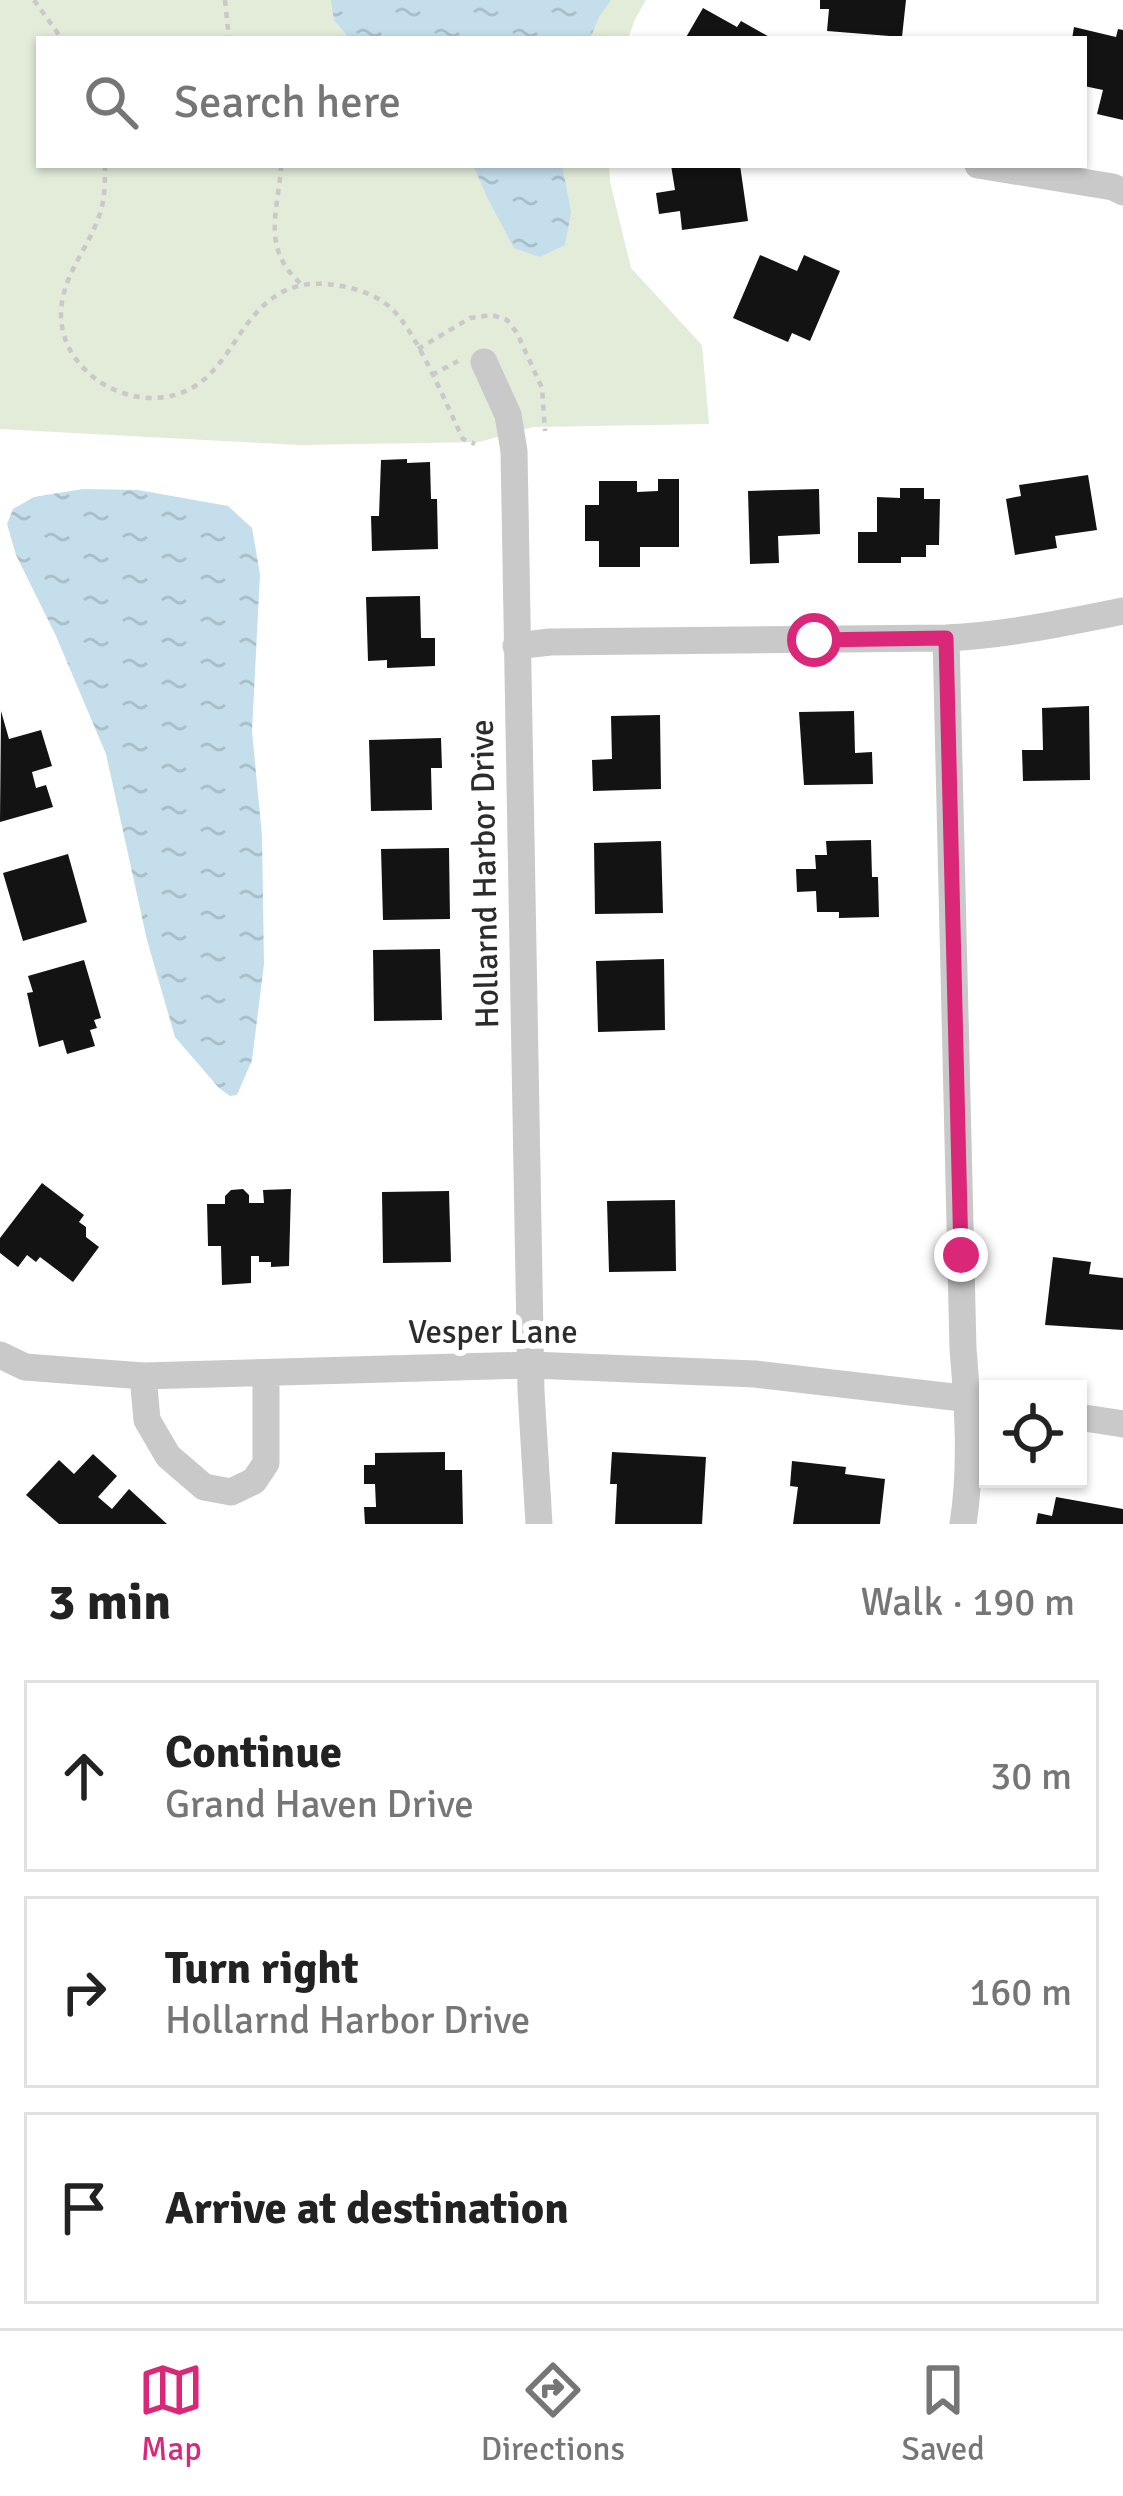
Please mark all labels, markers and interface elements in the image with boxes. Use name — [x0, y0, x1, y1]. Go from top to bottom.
search box — [36, 36, 1087, 168]
icon: search — [78, 69, 144, 135]
text: Search here — [174, 75, 401, 130]
route start — [787, 613, 841, 667]
street label: Hollarnd Harbor Drive — [462, 719, 508, 1029]
route end — [934, 1228, 988, 1282]
street label: Vesper Lane — [408, 1312, 578, 1353]
map controls — [979, 1380, 1087, 1488]
button: locate — [979, 1380, 1087, 1488]
text: 3 min — [48, 1571, 171, 1634]
text: Walk · 190 m — [861, 1578, 1075, 1626]
text: Continue — [165, 1725, 342, 1780]
icon: ahead — [51, 1743, 117, 1809]
text: 30 m — [990, 1752, 1072, 1800]
text: Grand Haven Drive — [165, 1780, 474, 1828]
text: Turn right — [165, 1941, 359, 1996]
icon: right — [51, 1959, 117, 2025]
text: 160 m — [969, 1968, 1072, 2016]
text: Hollarnd Harbor Drive — [165, 1996, 530, 2044]
icon: arrive — [51, 2175, 117, 2241]
text: Arrive at destination — [165, 2181, 569, 2236]
tab: Map — [138, 2357, 204, 2470]
tab: Directions — [481, 2357, 625, 2470]
tab: Saved — [902, 2357, 985, 2470]

